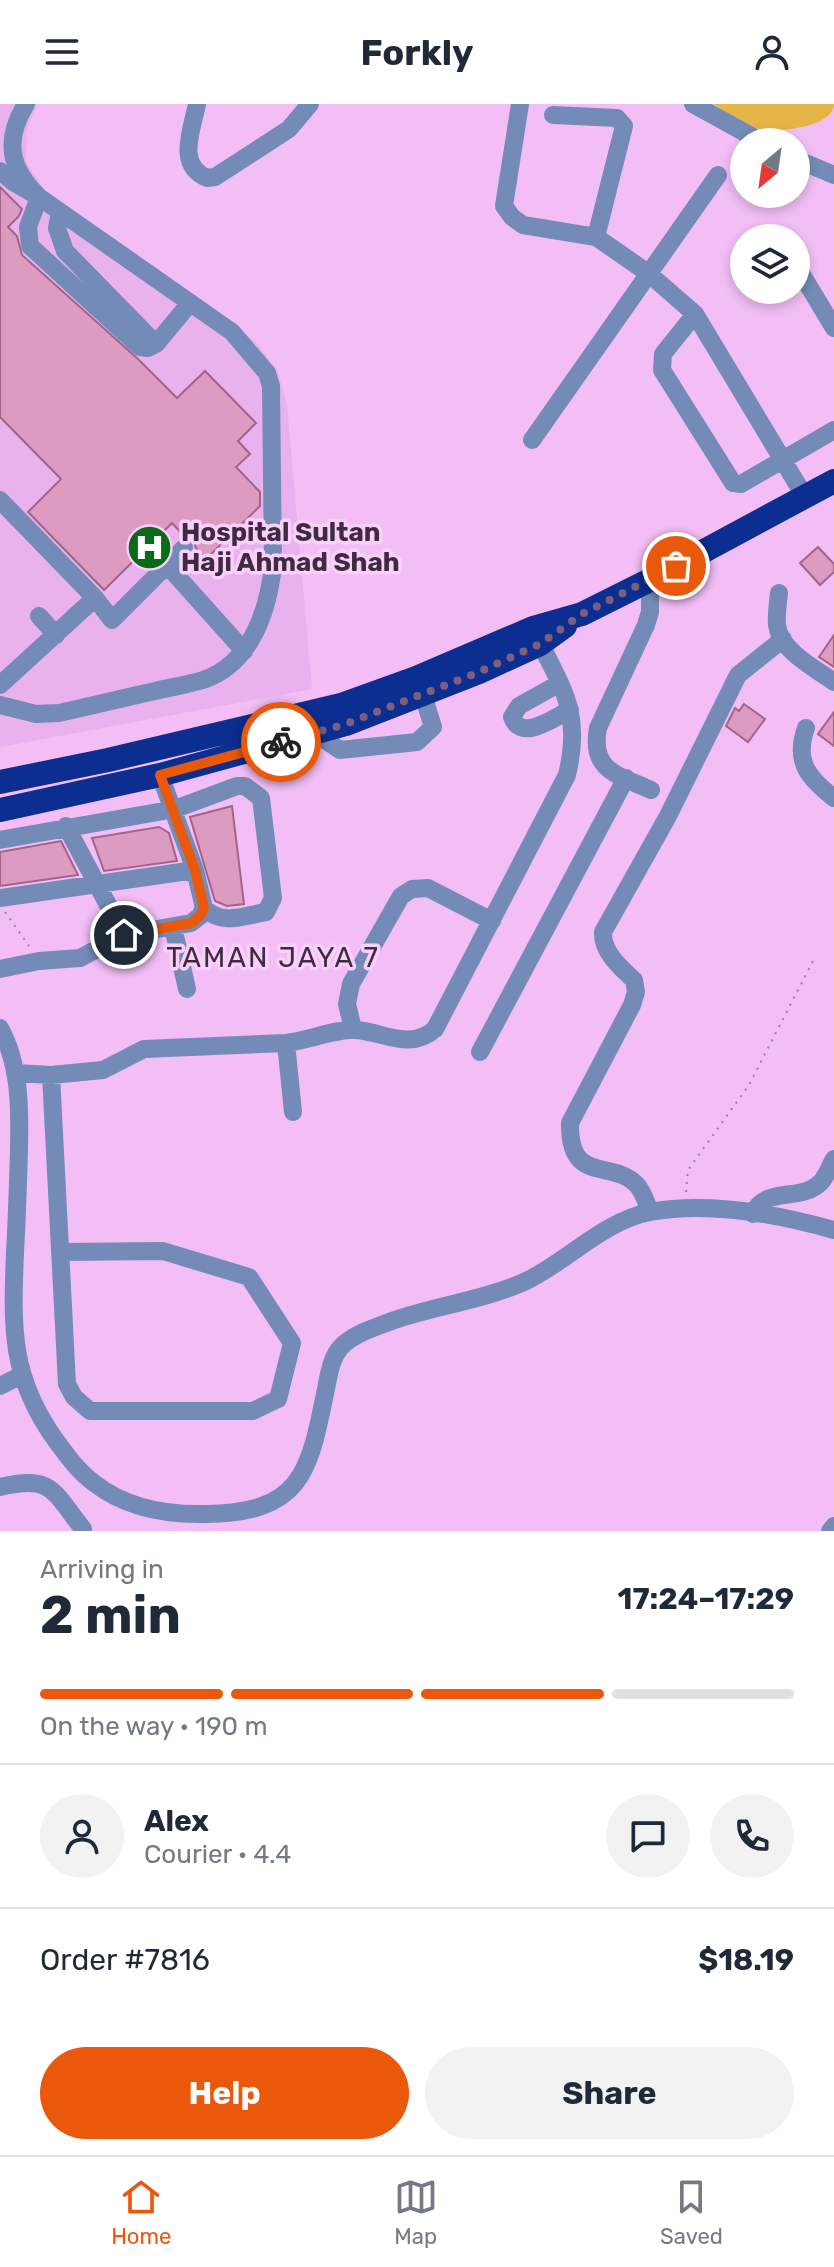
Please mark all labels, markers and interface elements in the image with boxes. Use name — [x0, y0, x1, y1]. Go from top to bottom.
icon: menu — [40, 30, 84, 74]
icon: person — [750, 30, 794, 74]
text: Forkly — [360, 31, 474, 74]
north arrow — [730, 128, 810, 208]
map controls — [730, 128, 810, 304]
button: layers — [730, 224, 810, 304]
place label: Hospital Sultan Haji Ahmad Shah — [181, 517, 400, 578]
hospital icon: Hospital Sultan Haji Ahmad Shah — [126, 523, 174, 571]
pin — [642, 532, 710, 600]
icon: bag — [654, 544, 698, 588]
courier — [241, 702, 321, 782]
icon: bike — [259, 720, 303, 764]
pin — [90, 901, 158, 969]
icon: home — [102, 913, 146, 957]
district label: TAMAN JAYA 7 — [166, 941, 380, 974]
text: Arriving in — [40, 1554, 164, 1585]
text: 17:24–17:29 — [617, 1581, 794, 1617]
text: 2 min — [40, 1584, 181, 1646]
text: On the way · 190 m — [40, 1711, 268, 1742]
button: person — [40, 1794, 124, 1878]
button: chat — [606, 1794, 690, 1878]
button: phone — [710, 1794, 794, 1878]
text: Alex — [144, 1803, 209, 1839]
text: Courier · 4.4 — [144, 1839, 291, 1870]
text: Order #7816 — [40, 1942, 210, 1978]
text: $18.19 — [698, 1942, 794, 1978]
button: Help — [40, 2047, 409, 2139]
button: Share — [425, 2047, 794, 2139]
tab: Home — [111, 2175, 171, 2250]
tab: Map — [394, 2175, 438, 2250]
tab: Saved — [660, 2175, 723, 2250]

